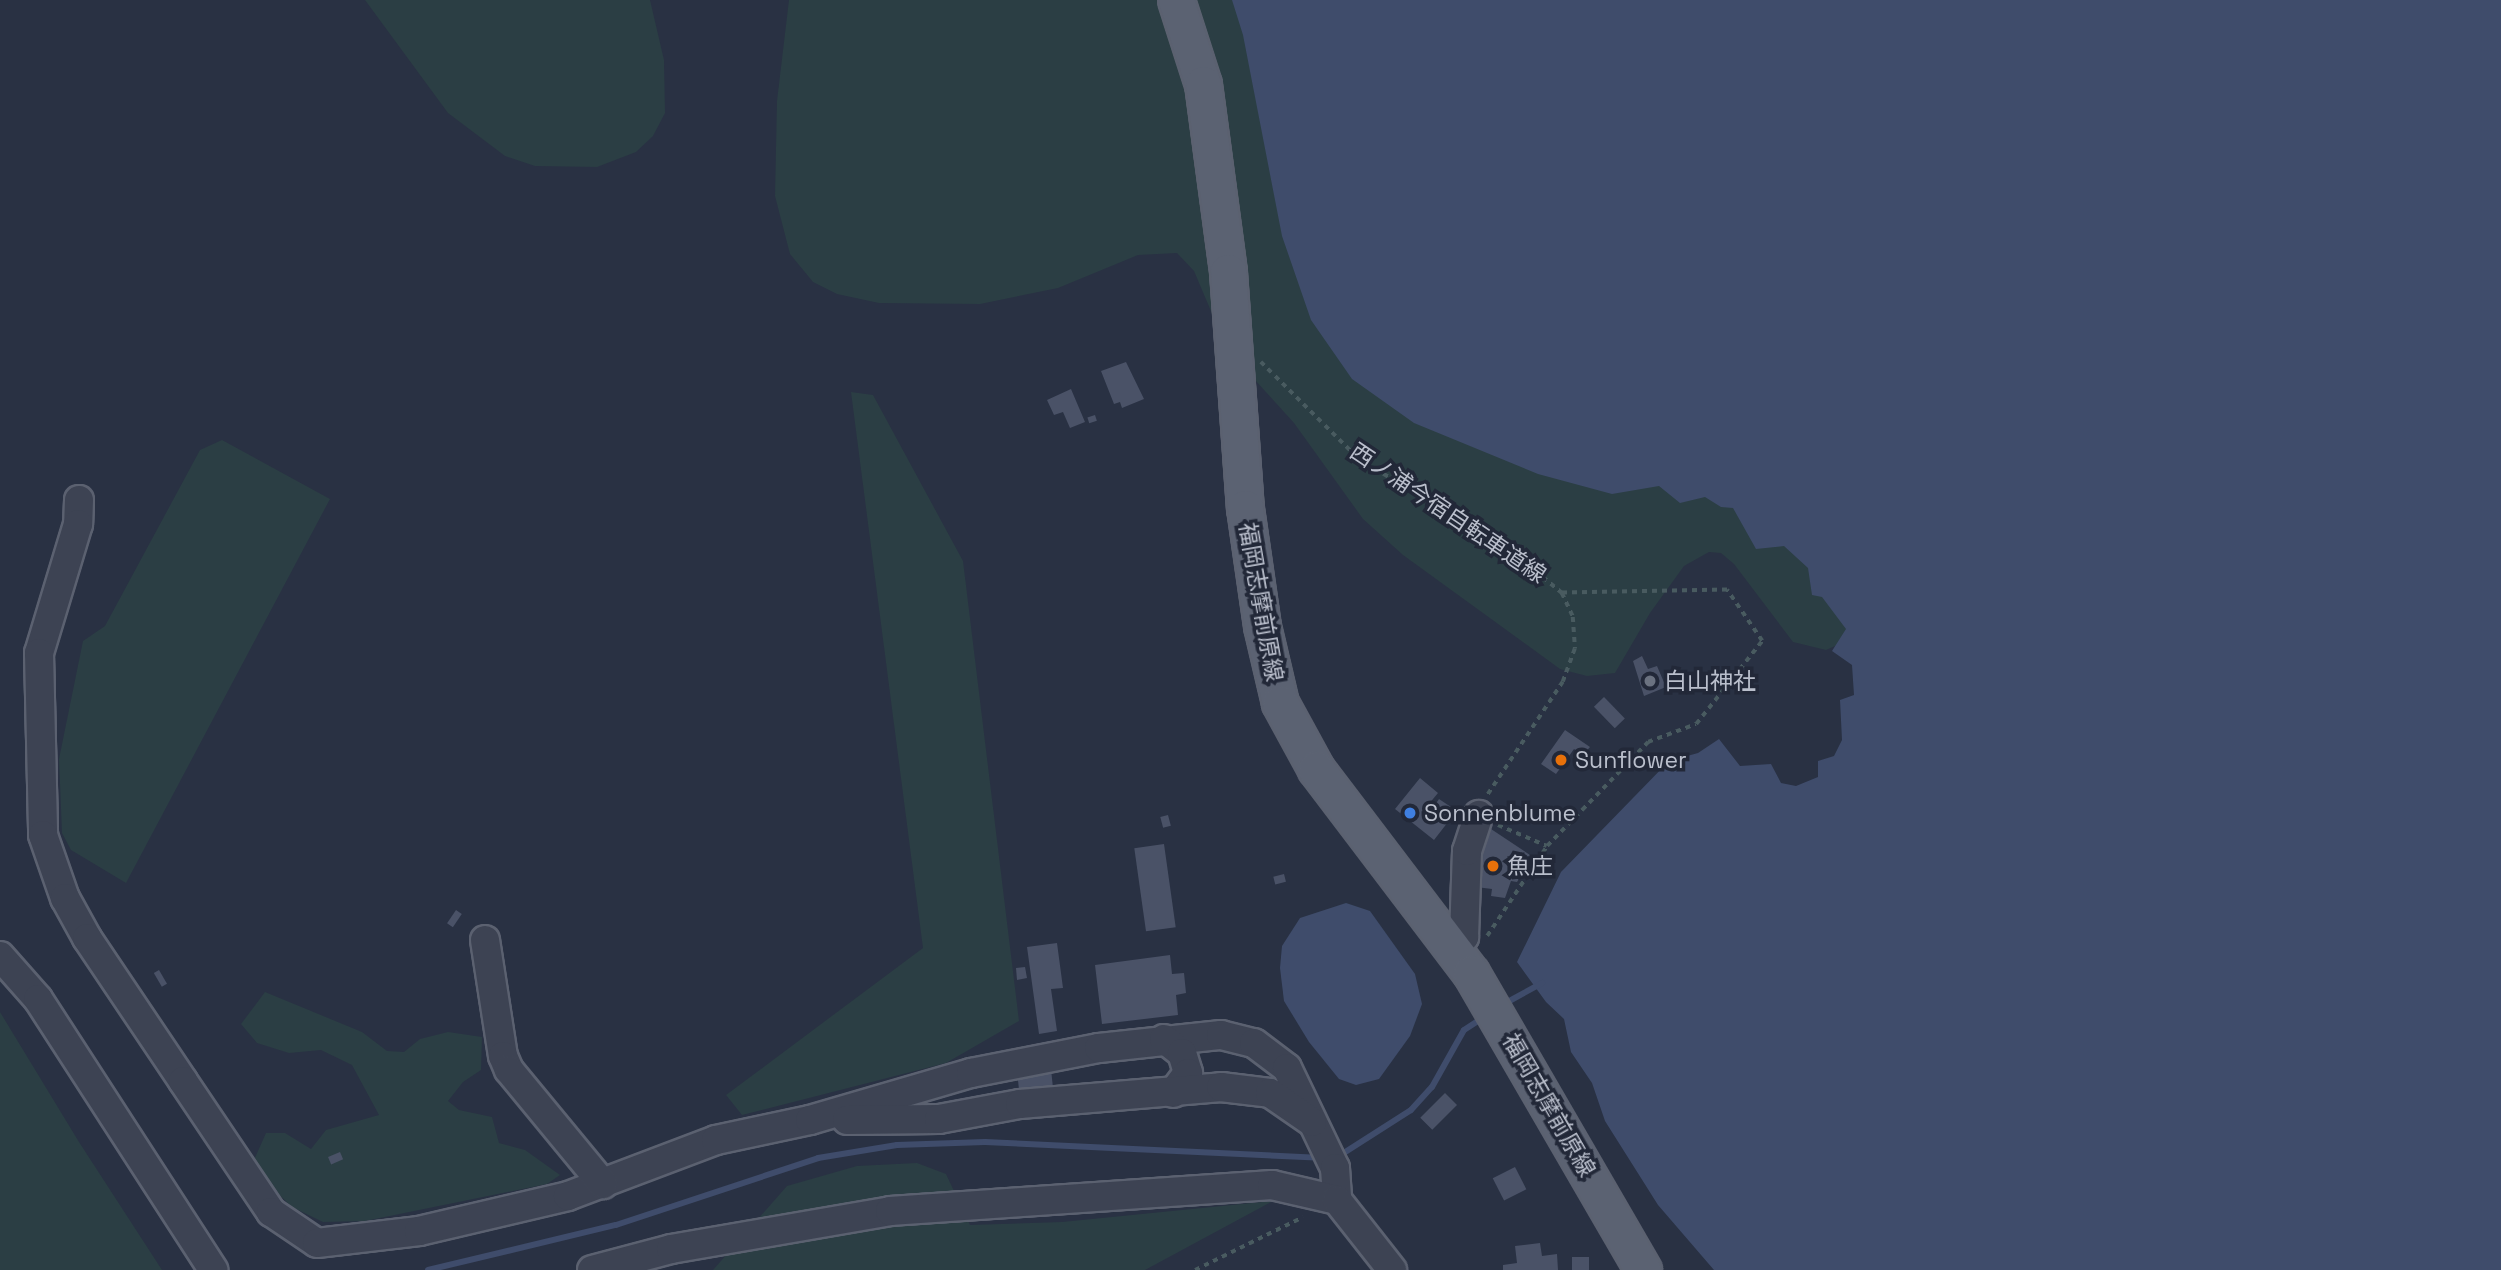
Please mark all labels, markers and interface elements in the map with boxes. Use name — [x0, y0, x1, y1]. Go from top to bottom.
street label: 西ノ浦今宿自転車道線 — [1345, 437, 1551, 589]
street label: 福岡志摩前原線 — [1233, 520, 1289, 684]
place label: 白山神社 — [1664, 667, 1756, 695]
marker: 白山神社 — [1642, 673, 1658, 689]
place label: Sunflower — [1575, 746, 1687, 774]
marker: Sunflower — [1553, 752, 1569, 768]
place label: Sonnenblume — [1424, 799, 1576, 827]
marker: Sonnenblume — [1402, 805, 1418, 821]
place label: 魚庄 — [1507, 852, 1553, 880]
marker: 魚庄 — [1485, 858, 1501, 874]
street label: 福岡志摩前原線 — [1497, 1028, 1601, 1182]

